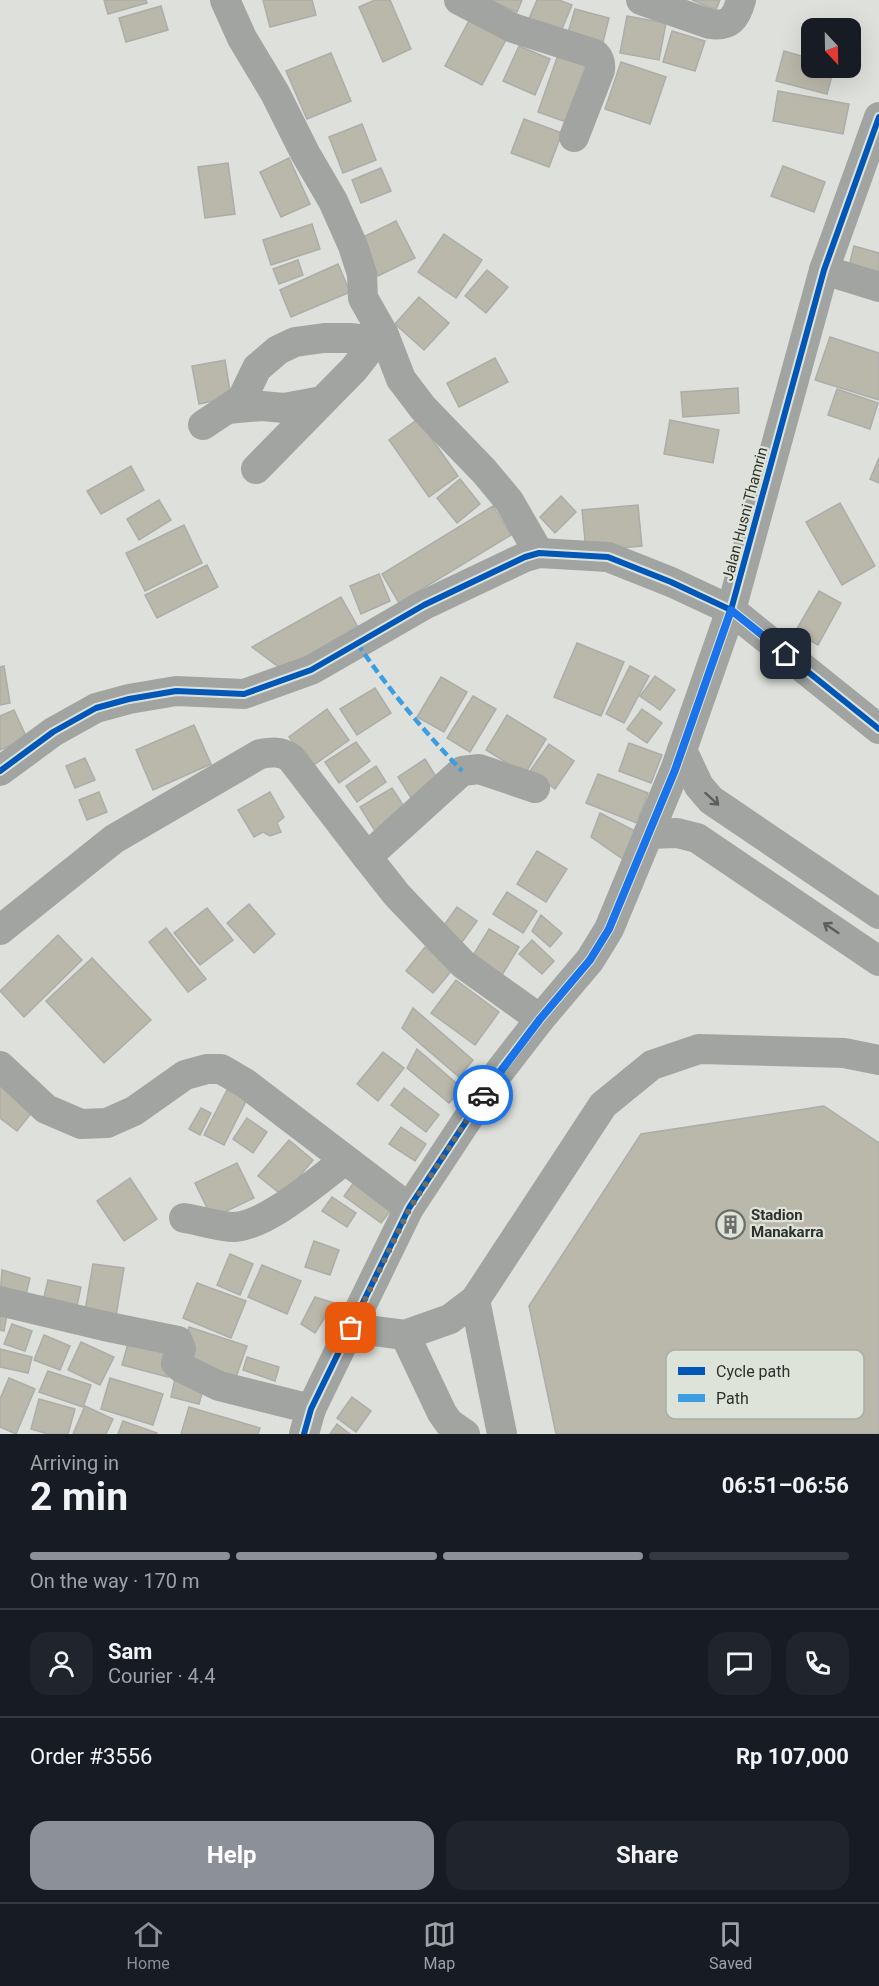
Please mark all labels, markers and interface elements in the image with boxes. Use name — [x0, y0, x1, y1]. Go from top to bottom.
north arrow — [801, 18, 861, 78]
map controls — [801, 18, 861, 78]
street label: Jalan Husni Thamrin — [718, 445, 772, 583]
pin — [760, 628, 811, 679]
icon: home — [769, 637, 802, 670]
one-way arrow — [704, 792, 719, 806]
one-way arrow — [823, 922, 839, 934]
courier — [453, 1065, 513, 1125]
icon: car — [467, 1079, 500, 1112]
place label: Stadion Manakarra — [751, 1206, 823, 1241]
building icon: Stadion Manakarra — [714, 1208, 746, 1240]
pin — [325, 1302, 376, 1353]
icon: bag — [334, 1311, 367, 1344]
legend — [666, 1350, 864, 1419]
text: Cycle path — [716, 1362, 790, 1381]
text: Path — [716, 1389, 749, 1408]
text: Arriving in — [30, 1451, 119, 1475]
text: 06:51–06:56 — [722, 1473, 849, 1498]
text: 2 min — [30, 1474, 128, 1520]
text: On the way · 170 m — [30, 1569, 199, 1593]
button: person — [30, 1632, 93, 1695]
button: chat — [708, 1632, 771, 1695]
button: phone — [786, 1632, 849, 1695]
text: Sam — [108, 1639, 152, 1664]
text: Courier · 4.4 — [108, 1664, 215, 1688]
text: Order #3556 — [30, 1744, 152, 1769]
text: Rp 107,000 — [736, 1744, 849, 1769]
button: Help — [30, 1821, 434, 1890]
button: Share — [446, 1821, 849, 1890]
tab: Home — [127, 1918, 170, 1973]
tab: Map — [423, 1918, 456, 1973]
tab: Saved — [709, 1918, 752, 1973]

